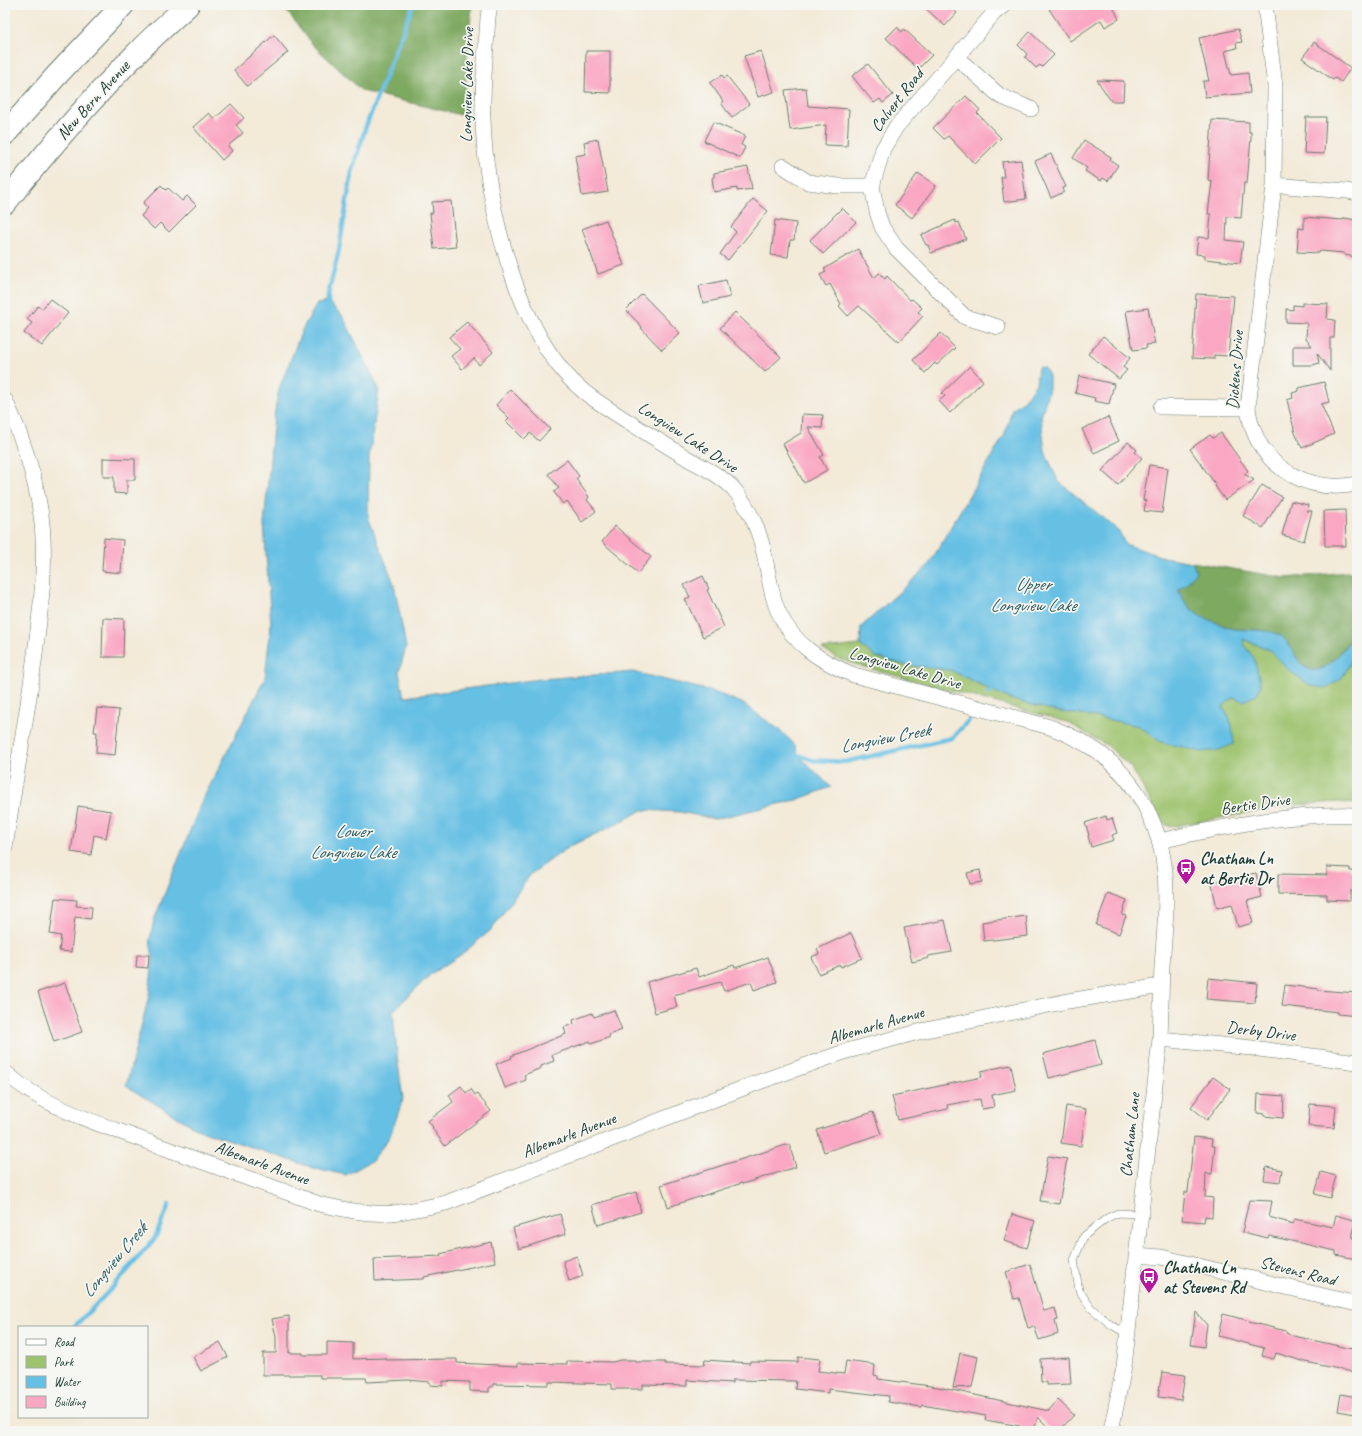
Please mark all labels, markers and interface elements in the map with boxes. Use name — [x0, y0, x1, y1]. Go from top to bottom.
street label: Longview Lake Drive — [455, 26, 479, 143]
street label: New Bern Avenue — [52, 55, 135, 144]
street label: Calvert Road — [866, 62, 930, 136]
street label: Dickens Drive — [1222, 328, 1248, 410]
street label: Longview Lake Drive — [634, 397, 743, 478]
water label: Upper Longview Lake — [990, 573, 1079, 616]
street label: Longview Lake Drive — [847, 642, 965, 694]
water label: Longview Creek — [838, 718, 935, 757]
street label: Bertie Drive — [1219, 789, 1292, 819]
water label: Lower Longview Lake — [310, 820, 399, 863]
place label: Chatham Ln at Bertie Dr — [1200, 848, 1275, 889]
bus stop icon: Chatham Ln at Bertie Dr — [1175, 857, 1197, 885]
street label: Albemarle Avenue — [826, 1001, 928, 1049]
street label: Derby Drive — [1225, 1016, 1298, 1046]
street label: Chatham Lane — [1115, 1090, 1145, 1178]
street label: Albemarle Avenue — [519, 1107, 620, 1162]
street label: Albemarle Avenue — [212, 1136, 313, 1190]
water label: Longview Creek — [76, 1216, 154, 1302]
street label: Stevens Road — [1258, 1251, 1341, 1291]
place label: Chatham Ln at Stevens Rd — [1163, 1257, 1248, 1298]
bus stop icon: Chatham Ln at Stevens Rd — [1138, 1266, 1160, 1294]
legend — [18, 1326, 148, 1418]
text: Road — [54, 1334, 76, 1350]
text: Park — [54, 1354, 75, 1370]
text: Water — [54, 1374, 82, 1390]
text: Building — [54, 1394, 86, 1410]

